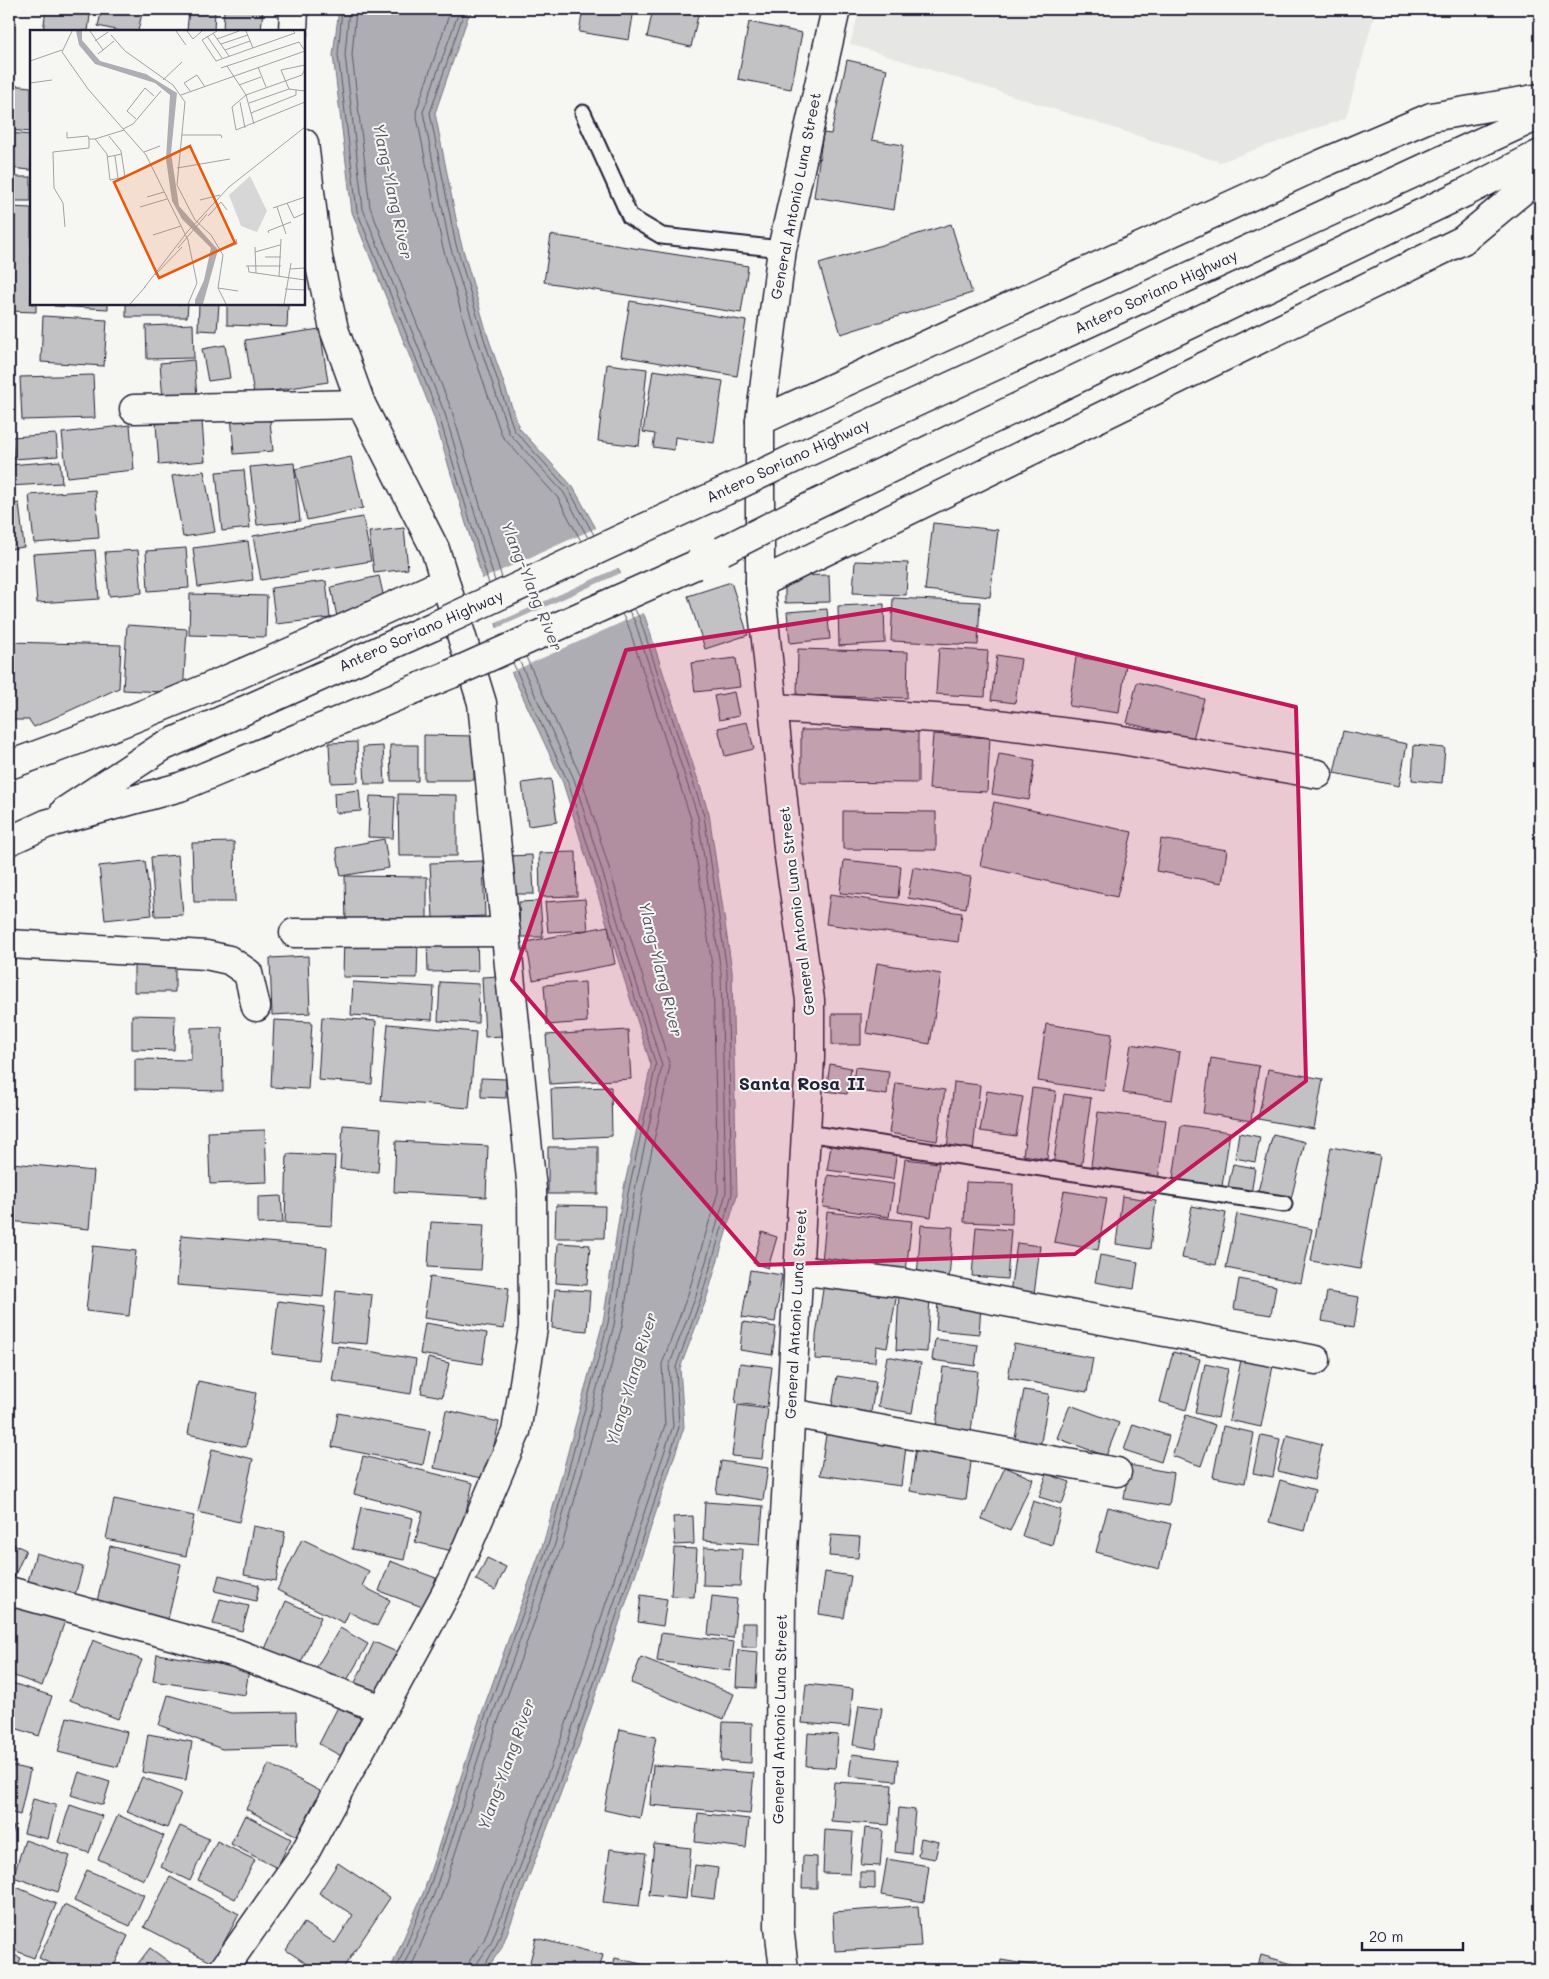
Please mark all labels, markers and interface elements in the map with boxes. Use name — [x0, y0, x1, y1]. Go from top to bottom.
inset map — [30, 30, 305, 305]
street label: General Antonio Luna Street — [765, 91, 825, 301]
water label: Ylang-Ylang River — [369, 121, 418, 261]
street label: Antero Soriano Highway — [1071, 244, 1241, 338]
street label: Antero Soriano Highway — [703, 413, 873, 507]
water label: Ylang-Ylang River — [497, 518, 568, 654]
street label: Antero Soriano Highway — [335, 585, 506, 675]
street label: General Antonio Luna Street — [773, 805, 819, 1017]
water label: Ylang-Ylang River — [635, 899, 688, 1039]
district label: Santa Rosa II — [739, 1071, 865, 1095]
street label: General Antonio Luna Street — [780, 1208, 810, 1420]
water label: Ylang-Ylang River — [600, 1309, 661, 1448]
street label: General Antonio Luna Street — [767, 1614, 791, 1824]
water label: Ylang-Ylang River — [472, 1695, 539, 1833]
scale bar — [1362, 1919, 1463, 1951]
text: 20 m — [1369, 1926, 1403, 1946]

